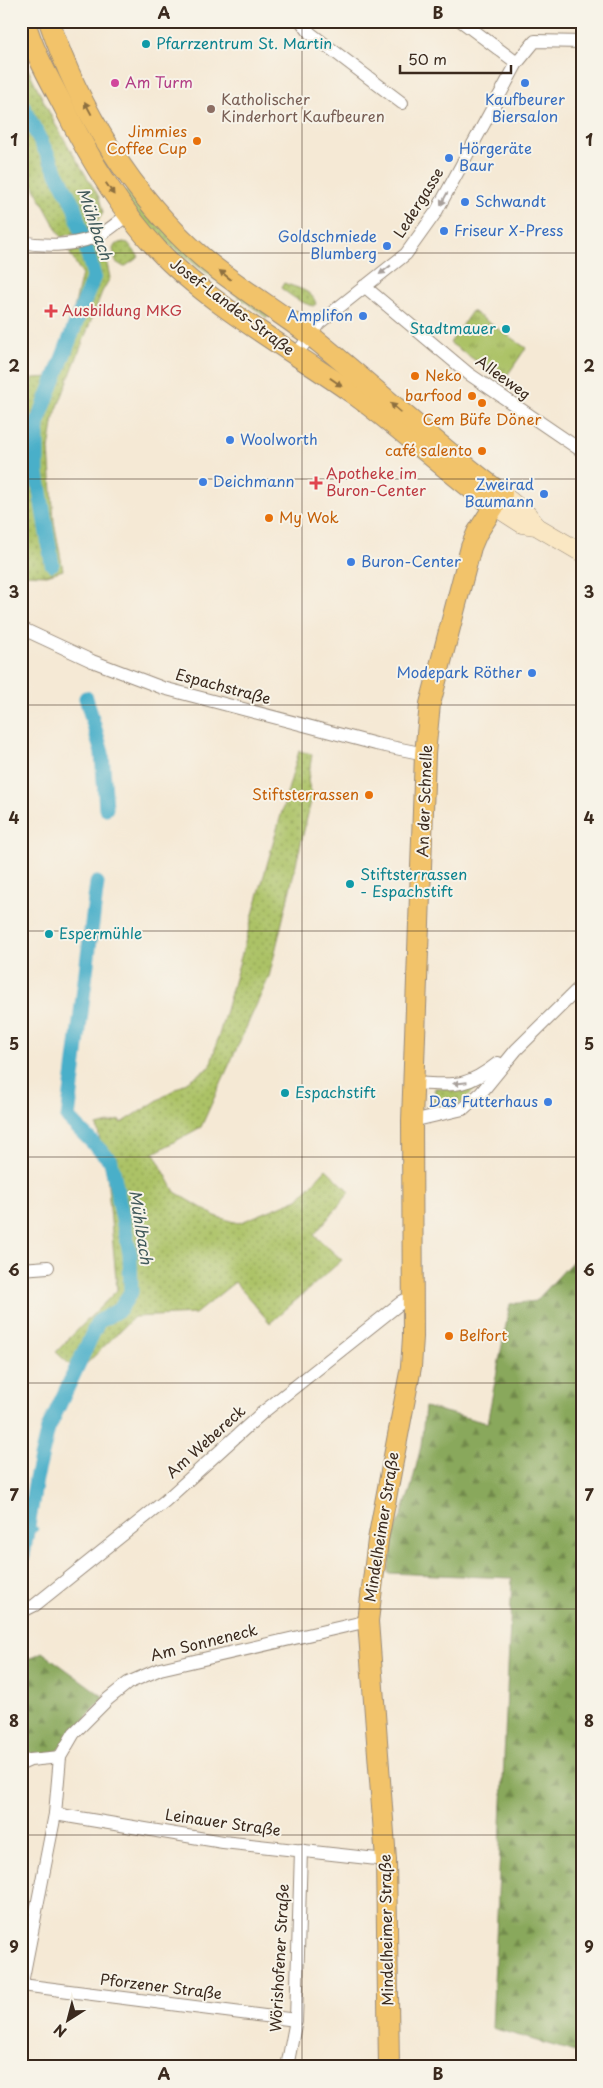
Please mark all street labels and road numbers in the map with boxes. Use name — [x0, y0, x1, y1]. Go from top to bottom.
street label: Ledergasse — [387, 162, 449, 242]
street label: Josef-Landes-Straße — [166, 251, 300, 360]
street label: Alleeweg — [472, 349, 536, 405]
street label: Espachstraße — [173, 662, 274, 709]
street label: An der Schnelle — [410, 744, 437, 858]
street label: Am Webereck — [160, 1399, 250, 1483]
street label: Mindelheimer Straße — [357, 1450, 404, 1603]
street label: Am Sonneneck — [148, 1617, 260, 1666]
street label: Leinauer Straße — [164, 1802, 283, 1841]
street label: Mindelheimer Straße — [373, 1854, 398, 2006]
street label: Wörishofener Straße — [263, 1883, 294, 2033]
street label: Pforzener Straße — [99, 1967, 223, 2004]

